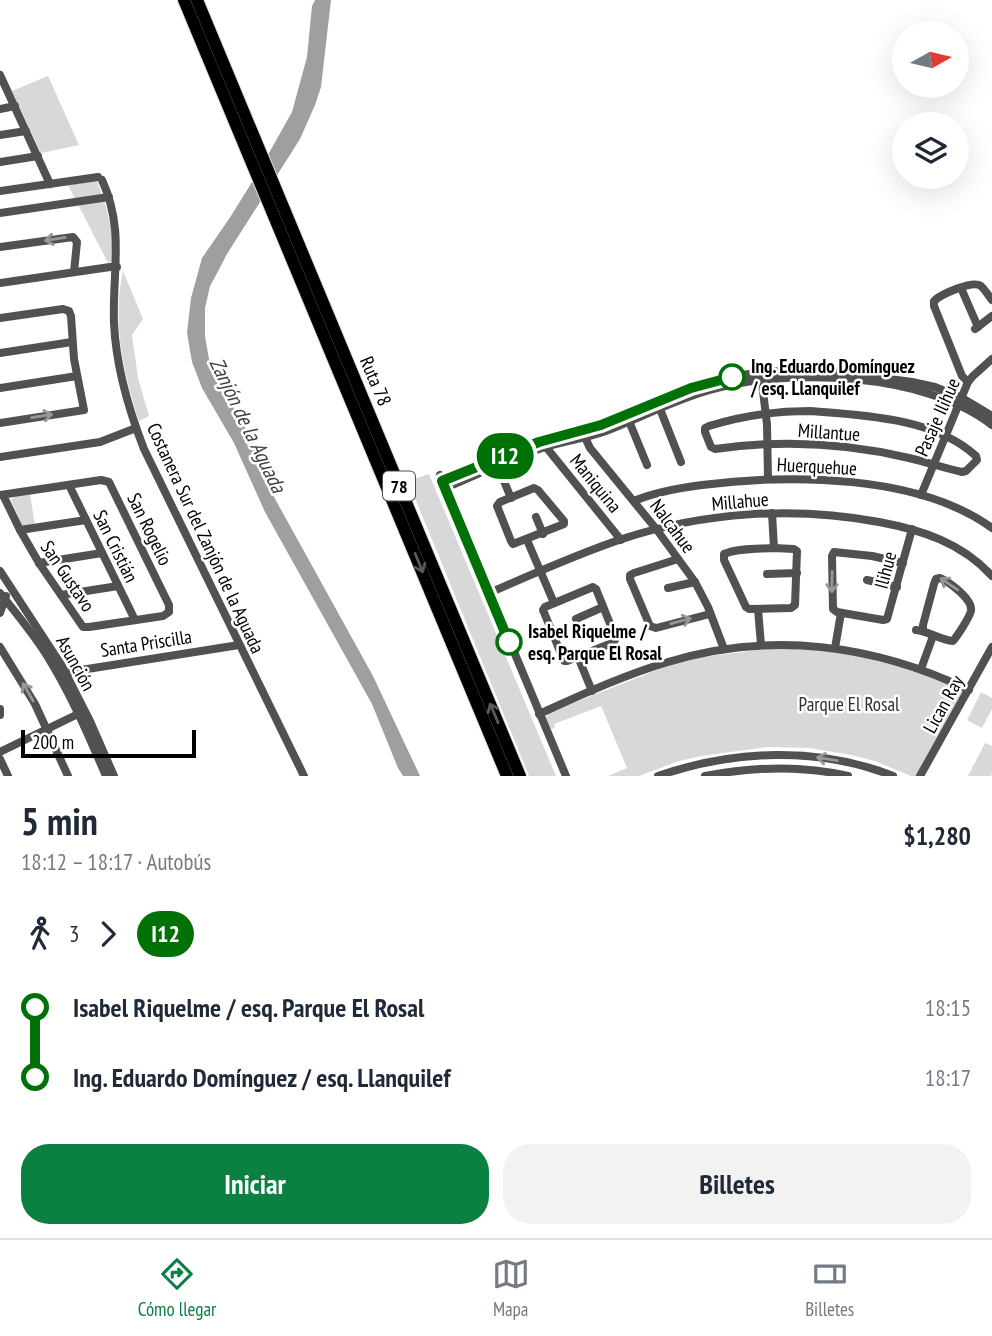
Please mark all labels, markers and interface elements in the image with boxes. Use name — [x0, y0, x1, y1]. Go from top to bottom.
north arrow — [892, 21, 970, 98]
map controls — [892, 21, 969, 189]
button: layers — [892, 112, 969, 189]
one-way arrow — [44, 233, 66, 246]
water label: Zanjón de la Aguada — [204, 353, 293, 498]
street label: Ruta 78 — [355, 353, 397, 409]
place label: Ing. Eduardo Domínguez / esq. Llanquilef — [750, 354, 915, 400]
marker: Ing. Eduardo Domínguez / esq. Llanquilef — [719, 364, 745, 390]
street label: Pasaje Ilihue — [909, 374, 965, 460]
one-way arrow — [30, 409, 53, 422]
street label: Millantue — [797, 418, 861, 446]
street label: Costanera Sur del Zanjón de la Aguada — [142, 419, 270, 657]
line badge: I12 — [465, 433, 545, 479]
text: I12 — [491, 440, 519, 471]
street label: Maniquina — [565, 449, 627, 517]
street label: Huerquehue — [776, 452, 858, 480]
road number: 78 — [383, 472, 415, 500]
street label: Millahue — [710, 487, 770, 515]
street label: San Rogelio — [122, 489, 178, 569]
street label: Nalcahue — [645, 494, 701, 558]
street label: San Cristián — [88, 506, 144, 586]
street label: San Gustavo — [36, 536, 100, 616]
street label: Ilihue — [869, 549, 901, 591]
one-way arrow — [413, 551, 426, 573]
one-way arrow — [825, 570, 839, 593]
one-way arrow — [940, 577, 959, 591]
one-way arrow — [670, 614, 692, 627]
place label: Isabel Riquelme / esq. Parque El Rosal — [528, 619, 662, 665]
street label: Santa Priscilla — [99, 624, 193, 662]
marker: Isabel Riquelme / esq. Parque El Rosal — [496, 629, 522, 655]
street label: Asunción — [51, 631, 101, 695]
street label: Lican Ray — [917, 670, 969, 737]
one-way arrow — [21, 683, 35, 703]
park label: Parque El Rosal — [799, 692, 900, 716]
one-way arrow — [486, 703, 499, 724]
scale bar — [21, 727, 196, 759]
text: 200 m — [32, 730, 74, 754]
one-way arrow — [816, 752, 839, 765]
text: 5 min — [21, 796, 98, 845]
text: $1,280 — [903, 819, 971, 852]
text: 18:12 – 18:17 · Autobús — [21, 847, 211, 876]
icon: walk — [21, 915, 59, 953]
icon: forward — [89, 915, 127, 953]
text: I12 — [151, 918, 180, 949]
text: 3 — [69, 919, 79, 948]
text: Isabel Riquelme / esq. Parque El Rosal — [73, 991, 424, 1024]
text: 18:15 — [925, 993, 971, 1022]
text: Ing. Eduardo Domínguez / esq. Llanquilef — [73, 1061, 450, 1094]
text: 18:17 — [925, 1063, 971, 1092]
button: Iniciar — [21, 1144, 489, 1224]
button: Billetes — [503, 1144, 971, 1224]
tab: Cómo llegar — [138, 1255, 216, 1321]
tab: Mapa — [492, 1255, 530, 1321]
tab: Billetes — [805, 1255, 854, 1321]

